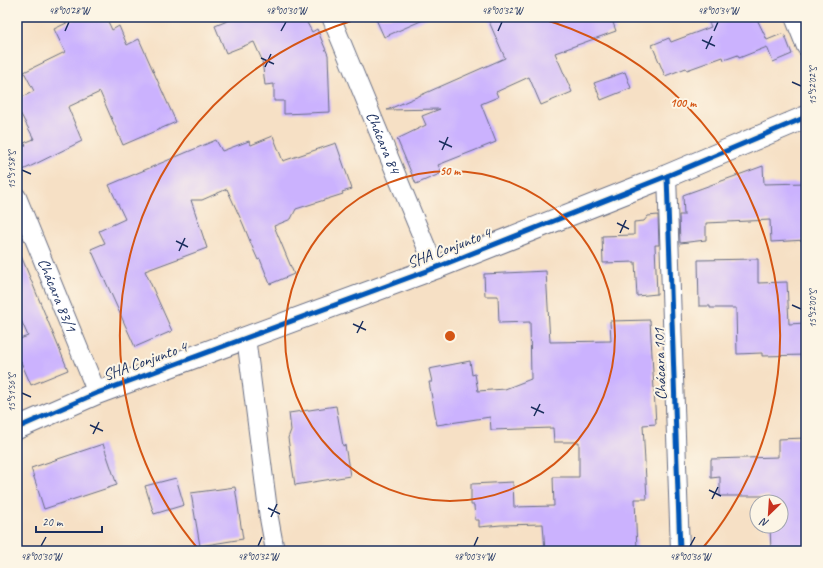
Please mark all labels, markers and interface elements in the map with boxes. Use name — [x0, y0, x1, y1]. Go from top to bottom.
text: 48°00'28"W — [49, 4, 91, 17]
text: 48°00'30"W — [266, 4, 308, 17]
text: 48°00'32"W — [482, 4, 524, 17]
text: 48°00'34"W — [698, 4, 740, 17]
text: 15°52'02"S — [806, 65, 819, 105]
text: 100 m — [670, 95, 697, 111]
street label: Chácara 84 — [361, 109, 405, 178]
text: 15°51'58"S — [5, 149, 18, 189]
text: 50 m — [440, 163, 461, 179]
street label: SHA Conjunto 4 — [404, 222, 495, 273]
street label: Chácara 83/1 — [33, 255, 81, 336]
text: 15°52'00"S — [806, 288, 819, 328]
street label: Chácara 101 — [649, 327, 671, 400]
centre of rings — [443, 329, 457, 343]
street label: SHA Conjunto 4 — [100, 336, 191, 385]
text: 15°51'56"S — [5, 372, 18, 412]
north arrow — [749, 494, 789, 534]
scale bar — [36, 508, 102, 534]
text: 20 m — [42, 514, 64, 530]
text: N — [757, 514, 771, 531]
text: 48°00'30"W — [21, 550, 63, 563]
text: 48°00'32"W — [238, 550, 280, 563]
text: 48°00'34"W — [454, 550, 496, 563]
text: 48°00'36"W — [670, 550, 712, 563]

